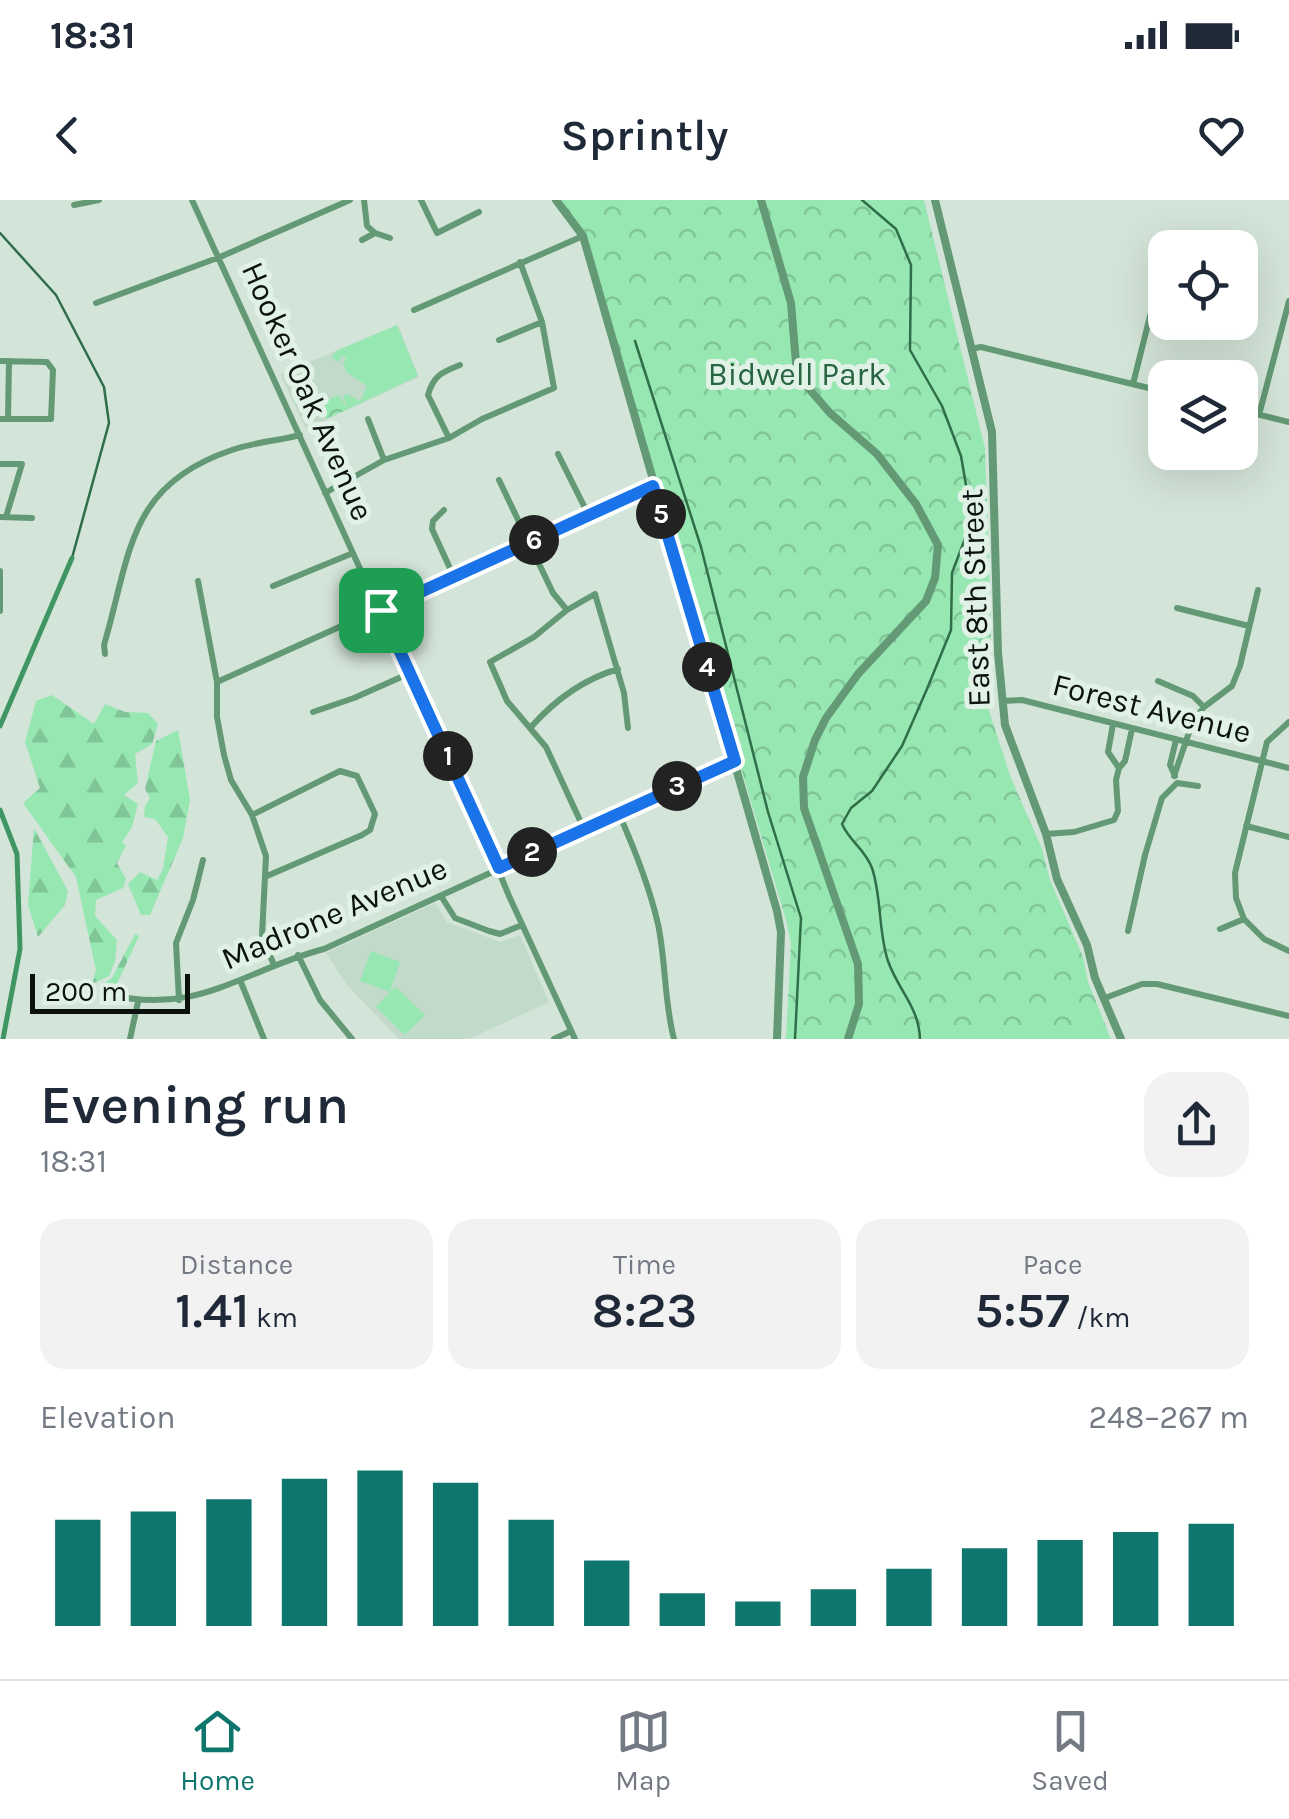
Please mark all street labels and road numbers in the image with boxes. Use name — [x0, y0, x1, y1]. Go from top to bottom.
street label: Hooker Oak Avenue — [234, 256, 381, 526]
street label: East 8th Street — [953, 488, 998, 708]
street label: Forest Avenue — [1049, 666, 1255, 751]
street label: Madrone Avenue — [216, 849, 453, 978]

